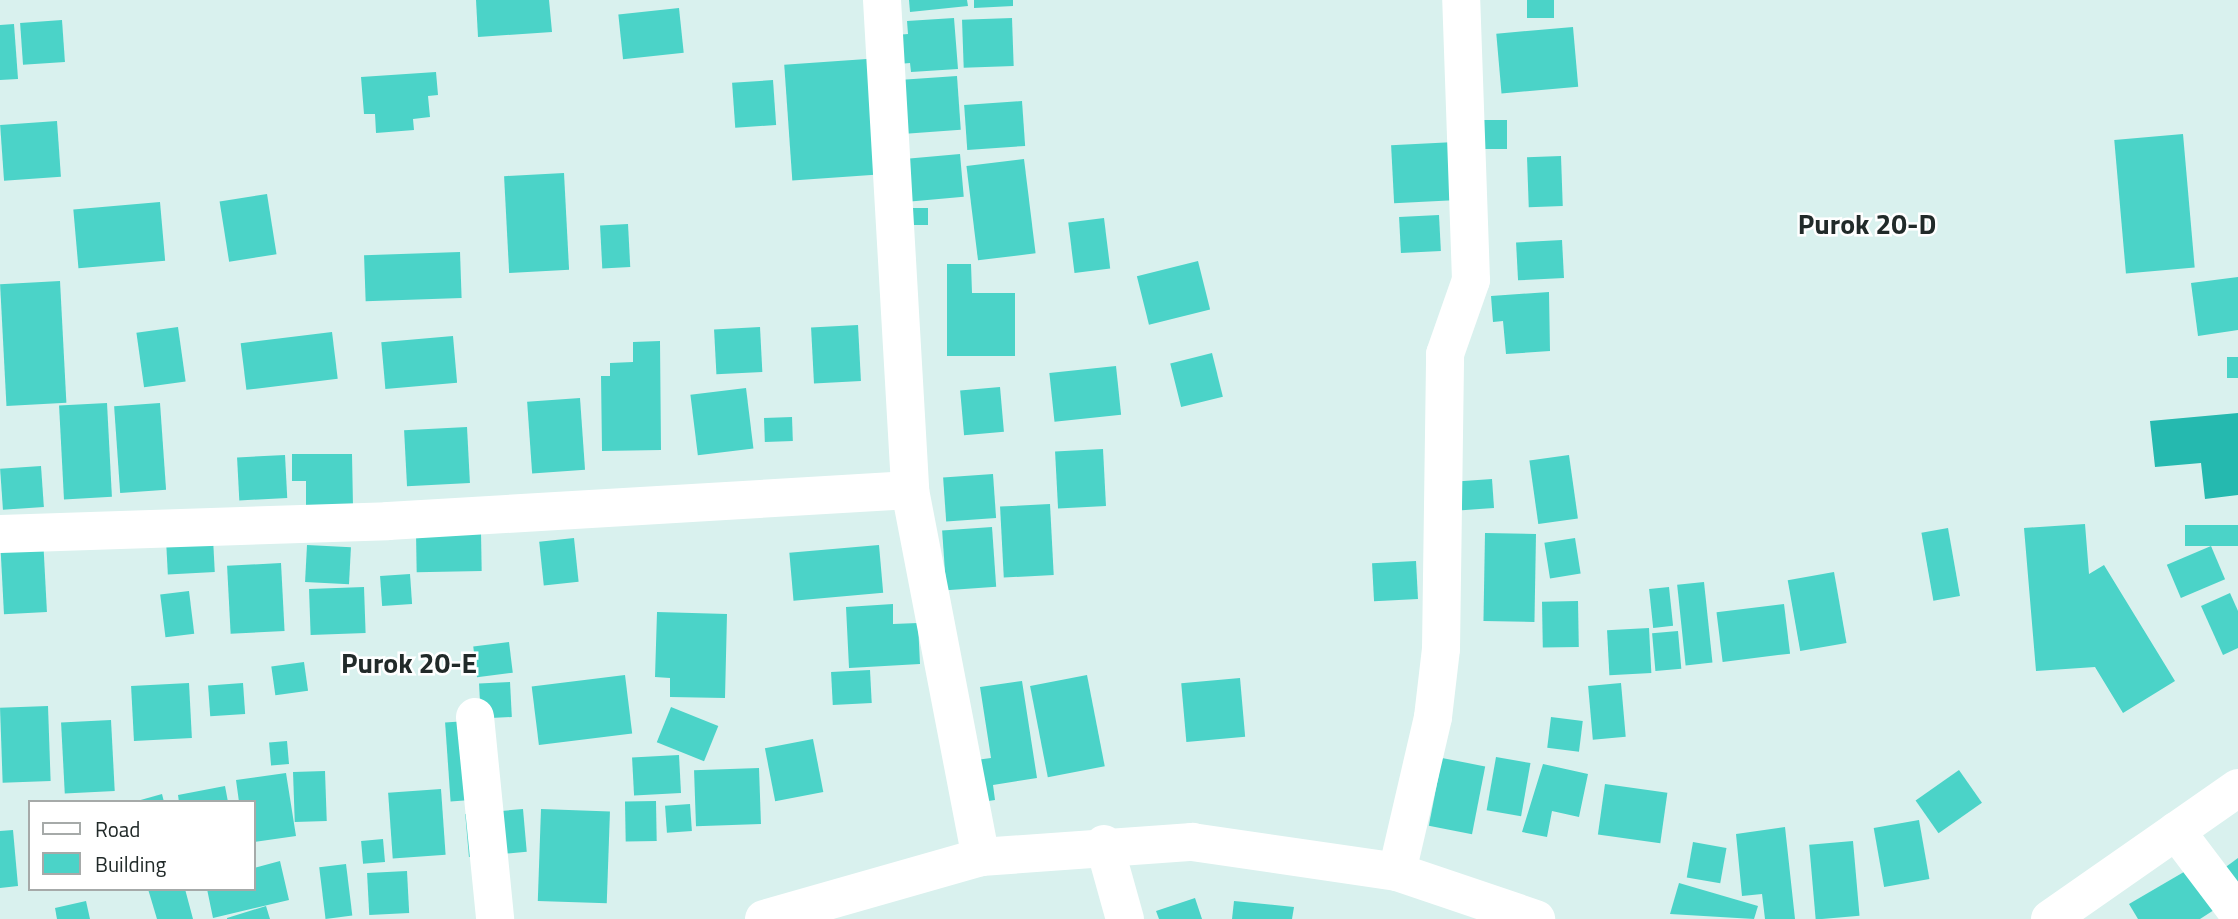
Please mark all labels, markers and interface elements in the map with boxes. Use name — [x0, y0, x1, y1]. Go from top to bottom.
district label: Purok 20-D — [1798, 207, 1936, 241]
district label: Purok 20-E — [341, 646, 477, 680]
legend — [28, 800, 256, 891]
text: Road — [95, 813, 140, 845]
text: Building — [95, 848, 166, 880]

